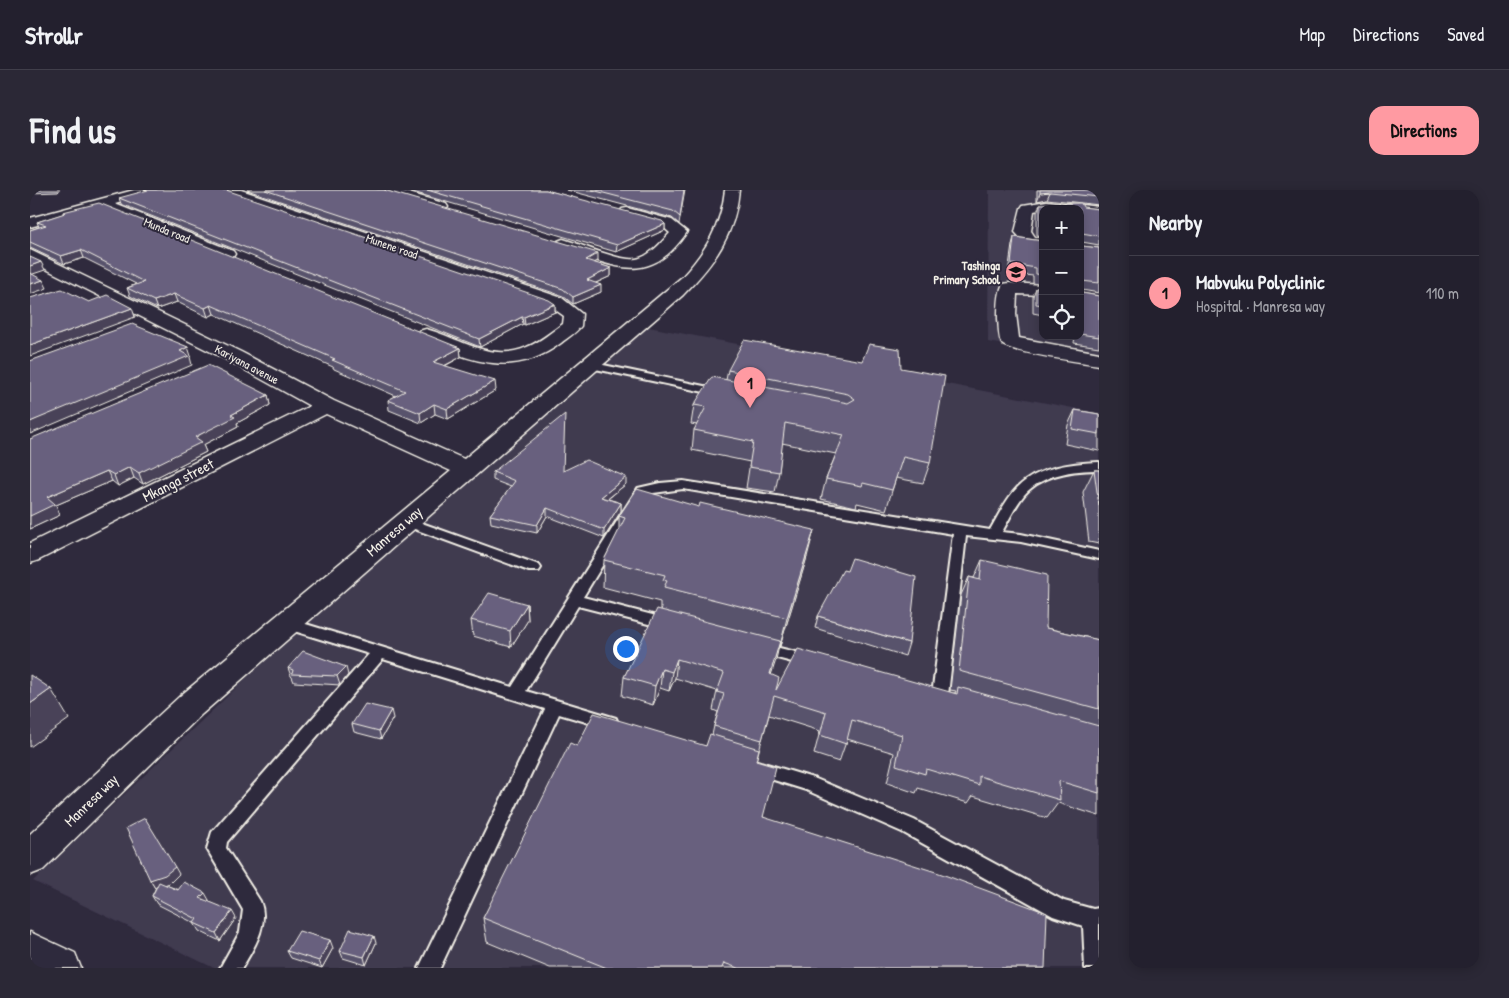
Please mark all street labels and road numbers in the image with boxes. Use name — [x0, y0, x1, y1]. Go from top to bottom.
street label: Munda road — [141, 213, 193, 247]
street label: Munene road — [364, 229, 421, 263]
street label: Kariyana avenue — [212, 340, 282, 388]
street label: Mkanga street — [139, 453, 218, 507]
street label: Manresa way — [362, 501, 426, 561]
street label: Manresa way — [59, 769, 123, 831]

